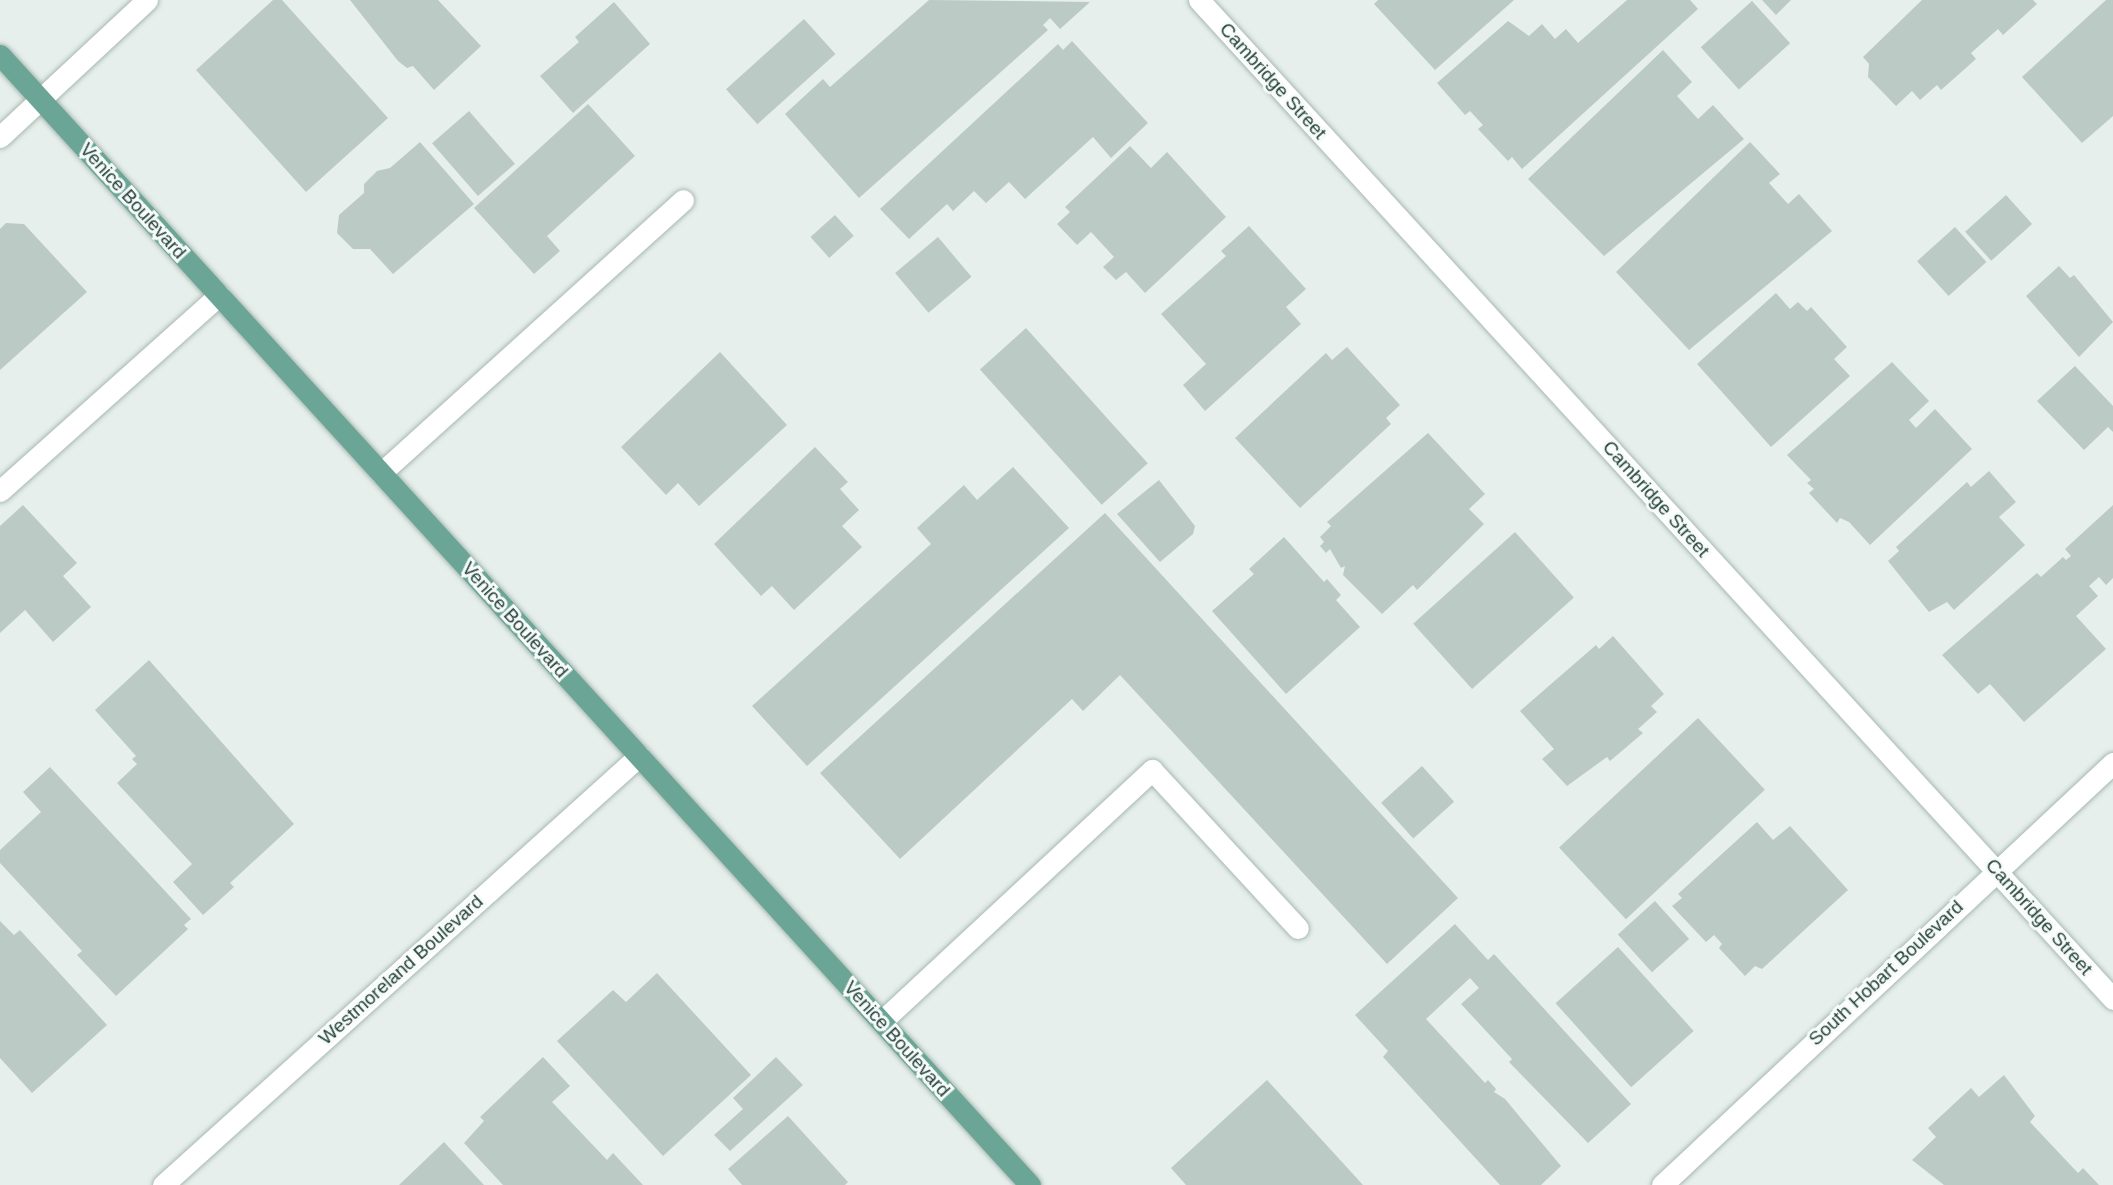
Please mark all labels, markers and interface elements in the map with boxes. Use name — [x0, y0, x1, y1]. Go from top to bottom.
street label: Cambridge Street — [1215, 18, 1331, 144]
street label: Venice Boulevard — [75, 138, 191, 264]
street label: Cambridge Street — [1598, 436, 1714, 562]
street label: Venice Boulevard — [457, 557, 573, 683]
street label: Cambridge Street — [1981, 854, 2097, 980]
street label: Westmoreland Boulevard — [314, 890, 488, 1050]
street label: South Hobart Boulevard — [1804, 896, 1968, 1050]
street label: Venice Boulevard — [839, 976, 955, 1102]

